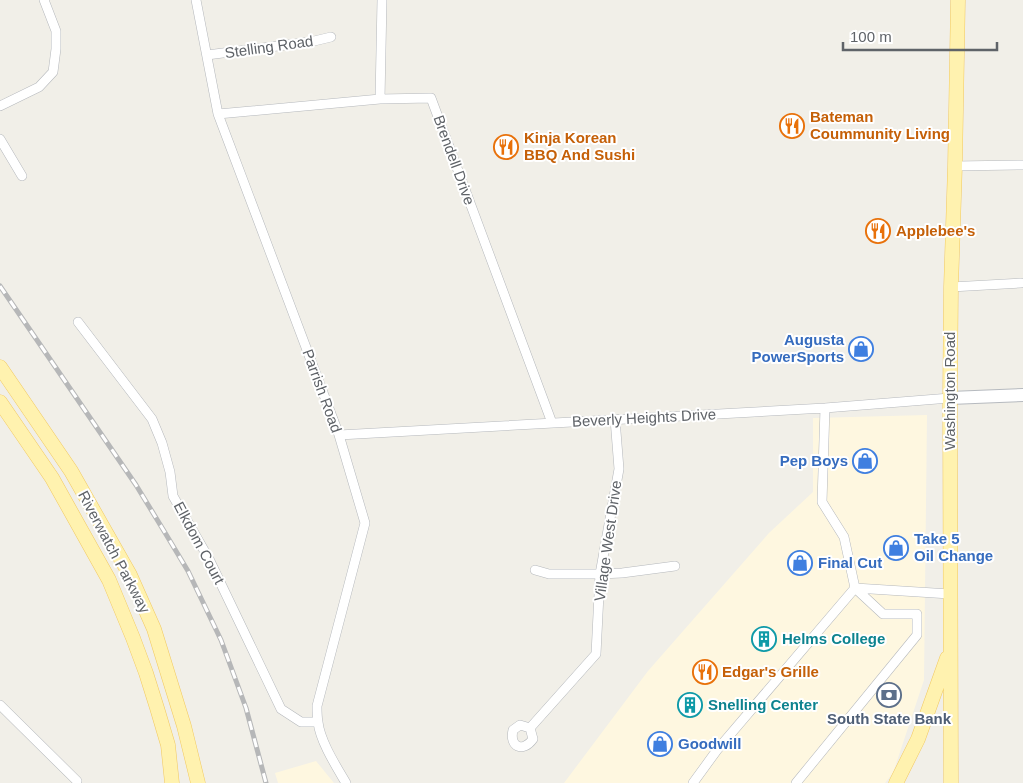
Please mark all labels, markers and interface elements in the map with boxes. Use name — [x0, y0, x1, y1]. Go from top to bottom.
scale bar — [843, 20, 997, 52]
text: 100 m — [850, 28, 892, 45]
street label: Stelling Road — [224, 32, 314, 61]
place label: Bateman Coummunity Living — [810, 108, 950, 142]
street label: Brendell Drive — [430, 113, 479, 207]
restaurant icon: Bateman Coummunity Living — [779, 113, 805, 139]
place label: Kinja Korean BBQ And Sushi — [524, 129, 635, 163]
restaurant icon: Kinja Korean BBQ And Sushi — [493, 134, 519, 160]
restaurant icon: Applebee's — [865, 218, 891, 244]
place label: Applebee's — [896, 222, 975, 239]
place label: Augusta PowerSports — [751, 331, 845, 365]
street label: Washington Road — [941, 332, 958, 450]
shop icon: Augusta PowerSports — [848, 336, 874, 362]
street label: Parrish Road — [300, 347, 345, 435]
street label: Beverly Heights Drive — [572, 405, 716, 430]
shop icon: Pep Boys — [852, 448, 878, 474]
place label: Pep Boys — [780, 452, 848, 469]
street label: Village West Drive — [591, 479, 624, 603]
street label: Riverwatch Parkway — [75, 488, 154, 616]
street label: Elkdom Court — [171, 499, 229, 588]
place label: Take 5 Oil Change — [914, 530, 993, 564]
shop icon: Take 5 Oil Change — [883, 535, 909, 561]
shop icon: Final Cut — [787, 550, 813, 576]
place label: Final Cut — [818, 554, 882, 571]
building icon: Helms College — [751, 626, 777, 652]
place label: Helms College — [782, 630, 885, 647]
restaurant icon: Edgar's Grille — [692, 659, 718, 685]
place label: Edgar's Grille — [722, 663, 819, 680]
bank icon: South State Bank — [876, 682, 902, 708]
building icon: Snelling Center — [677, 692, 703, 718]
place label: Snelling Center — [708, 696, 818, 713]
place label: South State Bank — [827, 710, 952, 727]
shop icon: Goodwill — [647, 731, 673, 757]
place label: Goodwill — [678, 735, 741, 752]

